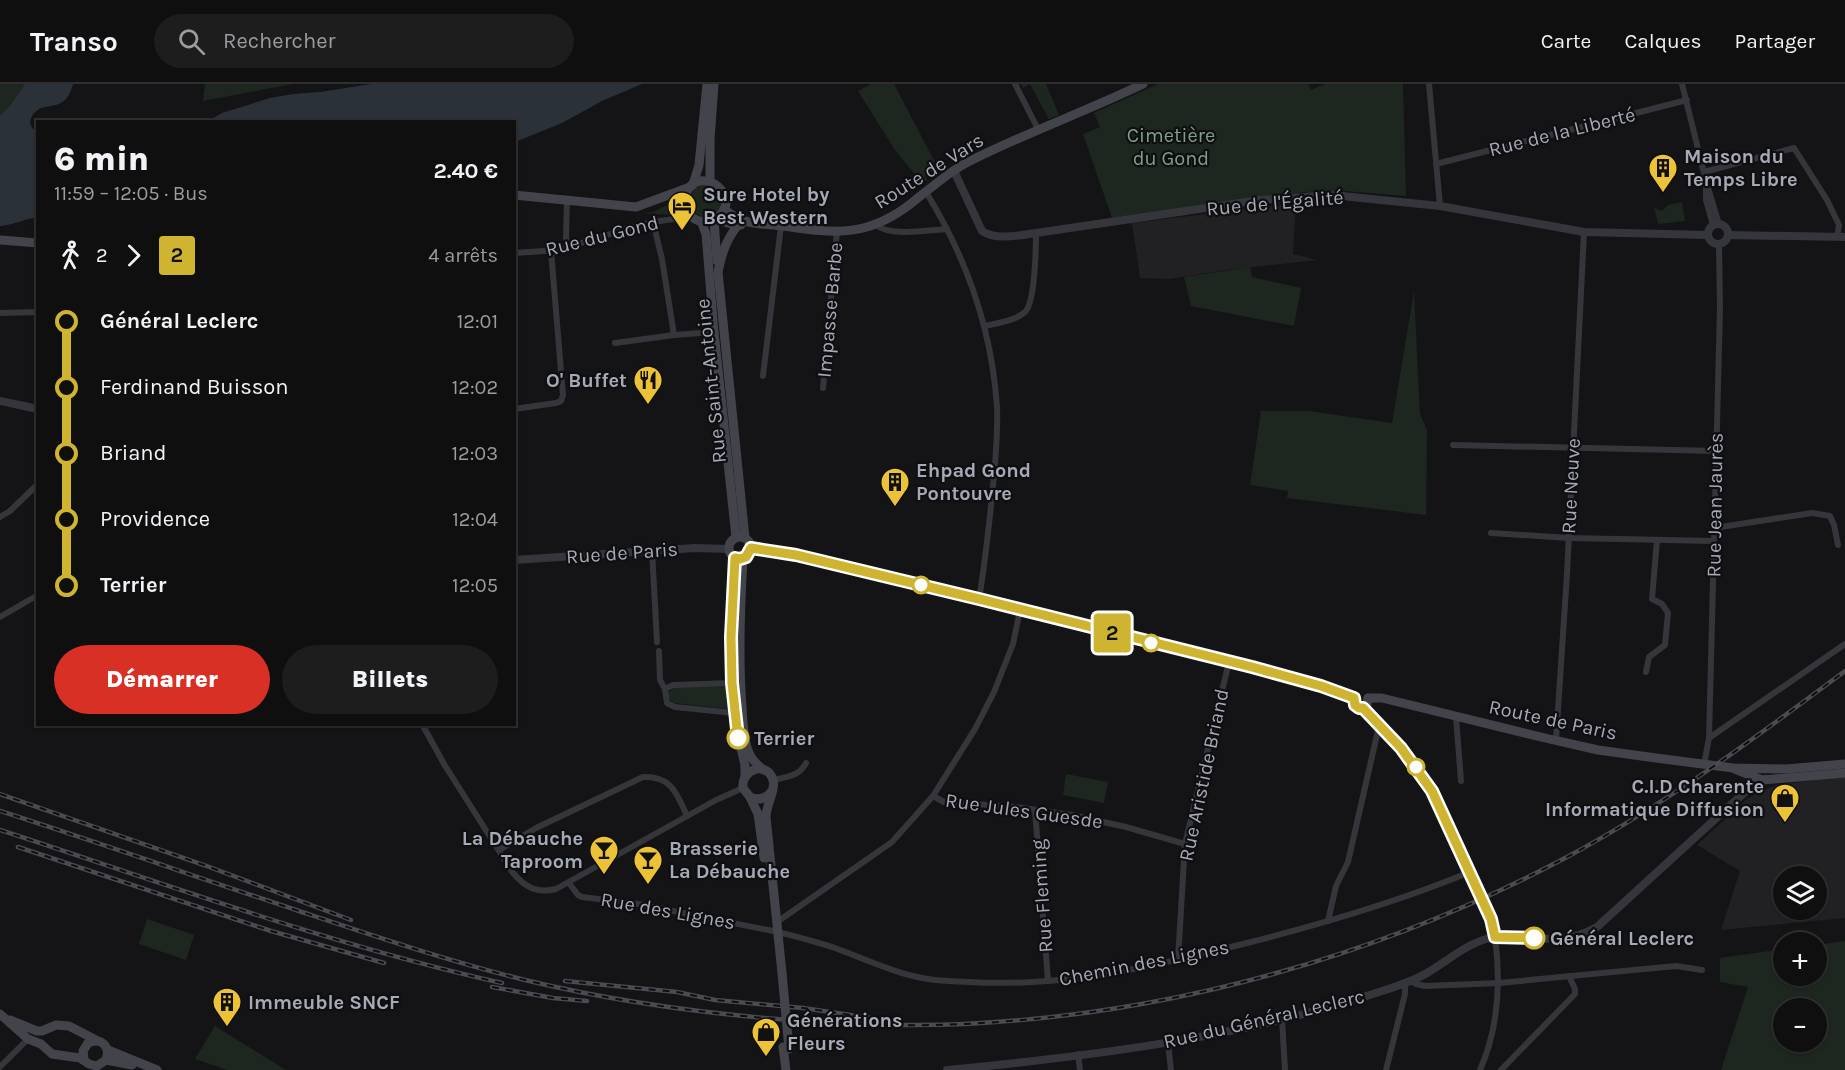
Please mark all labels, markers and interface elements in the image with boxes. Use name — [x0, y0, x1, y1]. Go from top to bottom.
search box — [154, 14, 574, 68]
text: Transo — [30, 25, 118, 58]
icon: search — [175, 25, 208, 58]
text: Rechercher — [223, 28, 335, 54]
text: Carte — [1541, 29, 1591, 53]
text: Calques — [1624, 29, 1702, 53]
text: Partager — [1735, 29, 1815, 53]
street label: Rue de la Liberté — [1486, 103, 1638, 161]
park label: Cimetière du Gond — [1127, 124, 1215, 170]
street label: Route de Vars — [870, 128, 988, 214]
text: 6 min — [54, 140, 149, 178]
place label: Maison du Temps Libre — [1684, 145, 1798, 191]
building icon: Maison du Temps Libre — [1647, 152, 1679, 194]
text: 2.40 € — [433, 158, 498, 184]
text: 11:59 – 12:05 · Bus — [54, 182, 208, 205]
place label: Sure Hotel by Best Western — [703, 183, 829, 229]
street label: Rue de l'Égalité — [1205, 185, 1344, 220]
hotel icon: Sure Hotel by Best Western — [666, 190, 698, 232]
street label: Rue du Gond — [543, 211, 661, 261]
icon: walk — [54, 239, 87, 272]
icon: forward — [117, 239, 150, 272]
street label: Impasse Barbe — [813, 241, 847, 379]
text: 2 — [171, 243, 183, 267]
text: 2 — [96, 244, 108, 267]
text: 4 arrêts — [428, 244, 498, 267]
street label: Rue Saint-Antoine — [691, 298, 731, 464]
text: Général Leclerc — [100, 308, 259, 334]
text: 12:01 — [457, 310, 498, 333]
restaurant icon: O' Buffet — [632, 364, 664, 406]
place label: O' Buffet — [546, 369, 627, 392]
text: Ferdinand Buisson — [100, 374, 289, 400]
text: 12:02 — [452, 376, 498, 399]
street label: Rue Jean Jaurès — [1702, 432, 1728, 578]
street label: Rue Neuve — [1557, 438, 1585, 534]
text: Briand — [100, 440, 167, 466]
text: 12:03 — [452, 442, 498, 465]
place label: Ehpad Gond Pontouvre — [916, 459, 1031, 505]
building icon: Ehpad Gond Pontouvre — [879, 466, 911, 508]
text: Providence — [100, 506, 210, 532]
text: 12:04 — [452, 508, 498, 531]
street label: Rue de Paris — [565, 538, 679, 568]
text: Terrier — [100, 572, 166, 598]
text: 12:05 — [452, 574, 498, 597]
unlabelled marker — [912, 576, 930, 594]
line badge: 2 — [1092, 614, 1132, 652]
text: 2 — [1106, 621, 1118, 645]
unlabelled marker — [1142, 634, 1160, 652]
button: Démarrer — [54, 645, 270, 714]
button: Billets — [282, 645, 498, 714]
street label: Rue Aristide Briand — [1175, 687, 1233, 863]
street label: Route de Paris — [1487, 695, 1619, 745]
marker: Terrier — [727, 727, 749, 749]
place label: Terrier — [754, 727, 814, 750]
unlabelled marker — [1407, 758, 1425, 776]
place label: C.I.D Charente Informatique Diffusion — [1545, 775, 1764, 821]
shop icon: C.I.D Charente Informatique Diffusion — [1769, 782, 1801, 824]
street label: Rue Jules Guesde — [944, 789, 1104, 833]
place label: La Débauche Taproom — [462, 827, 583, 873]
bar icon: La Débauche Taproom — [588, 834, 620, 876]
place label: Brasserie La Débauche — [669, 837, 790, 883]
street label: Rue Fleming — [1027, 838, 1057, 954]
bar icon: Brasserie La Débauche — [632, 844, 664, 886]
map controls — [1773, 866, 1827, 1052]
button: layers — [1773, 866, 1827, 920]
street label: Rue des Lignes — [599, 888, 737, 934]
marker: Général Leclerc — [1523, 927, 1545, 949]
place label: Général Leclerc — [1550, 927, 1694, 950]
button: + — [1773, 932, 1827, 986]
street label: Chemin des Lignes — [1057, 935, 1231, 991]
street label: Rue du Général Leclerc — [1161, 985, 1367, 1053]
building icon: Immeuble SNCF — [211, 986, 243, 1028]
place label: Immeuble SNCF — [248, 991, 400, 1014]
button: − — [1773, 998, 1827, 1052]
place label: Générations Fleurs — [787, 1009, 903, 1055]
shop icon: Générations Fleurs — [750, 1016, 782, 1058]

